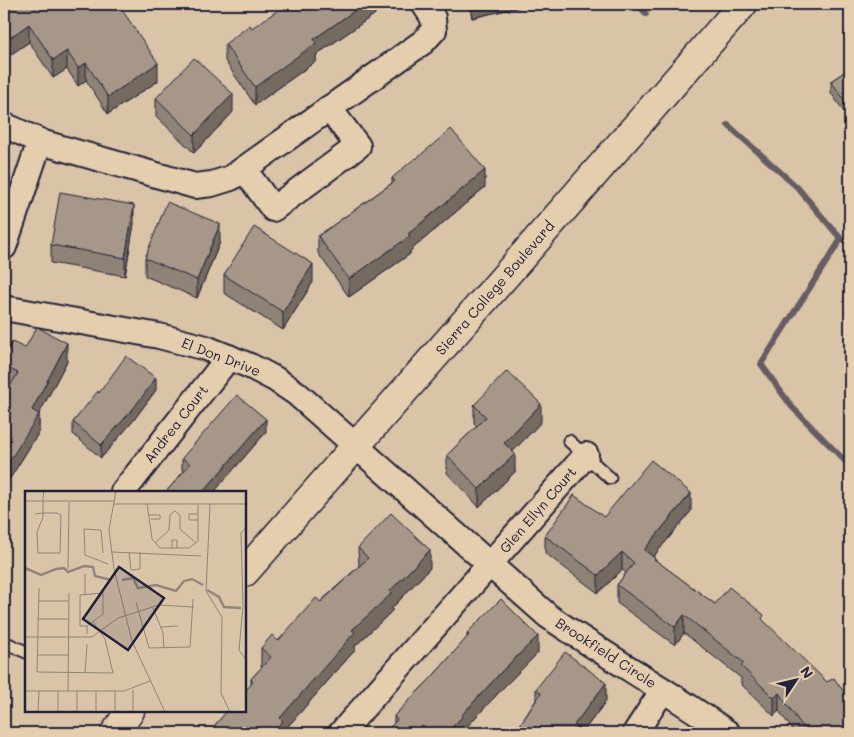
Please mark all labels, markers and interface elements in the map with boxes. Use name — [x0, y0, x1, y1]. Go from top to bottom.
street label: Sierra College Boulevard — [431, 216, 558, 359]
street label: El Don Drive — [179, 333, 263, 380]
street label: Andrea Court — [139, 381, 212, 467]
street label: Glen Ellyn Court — [495, 462, 580, 557]
inset map — [25, 491, 246, 712]
street label: Brookfield Circle — [552, 613, 660, 692]
north arrow — [772, 654, 822, 704]
text: N — [796, 662, 818, 682]

